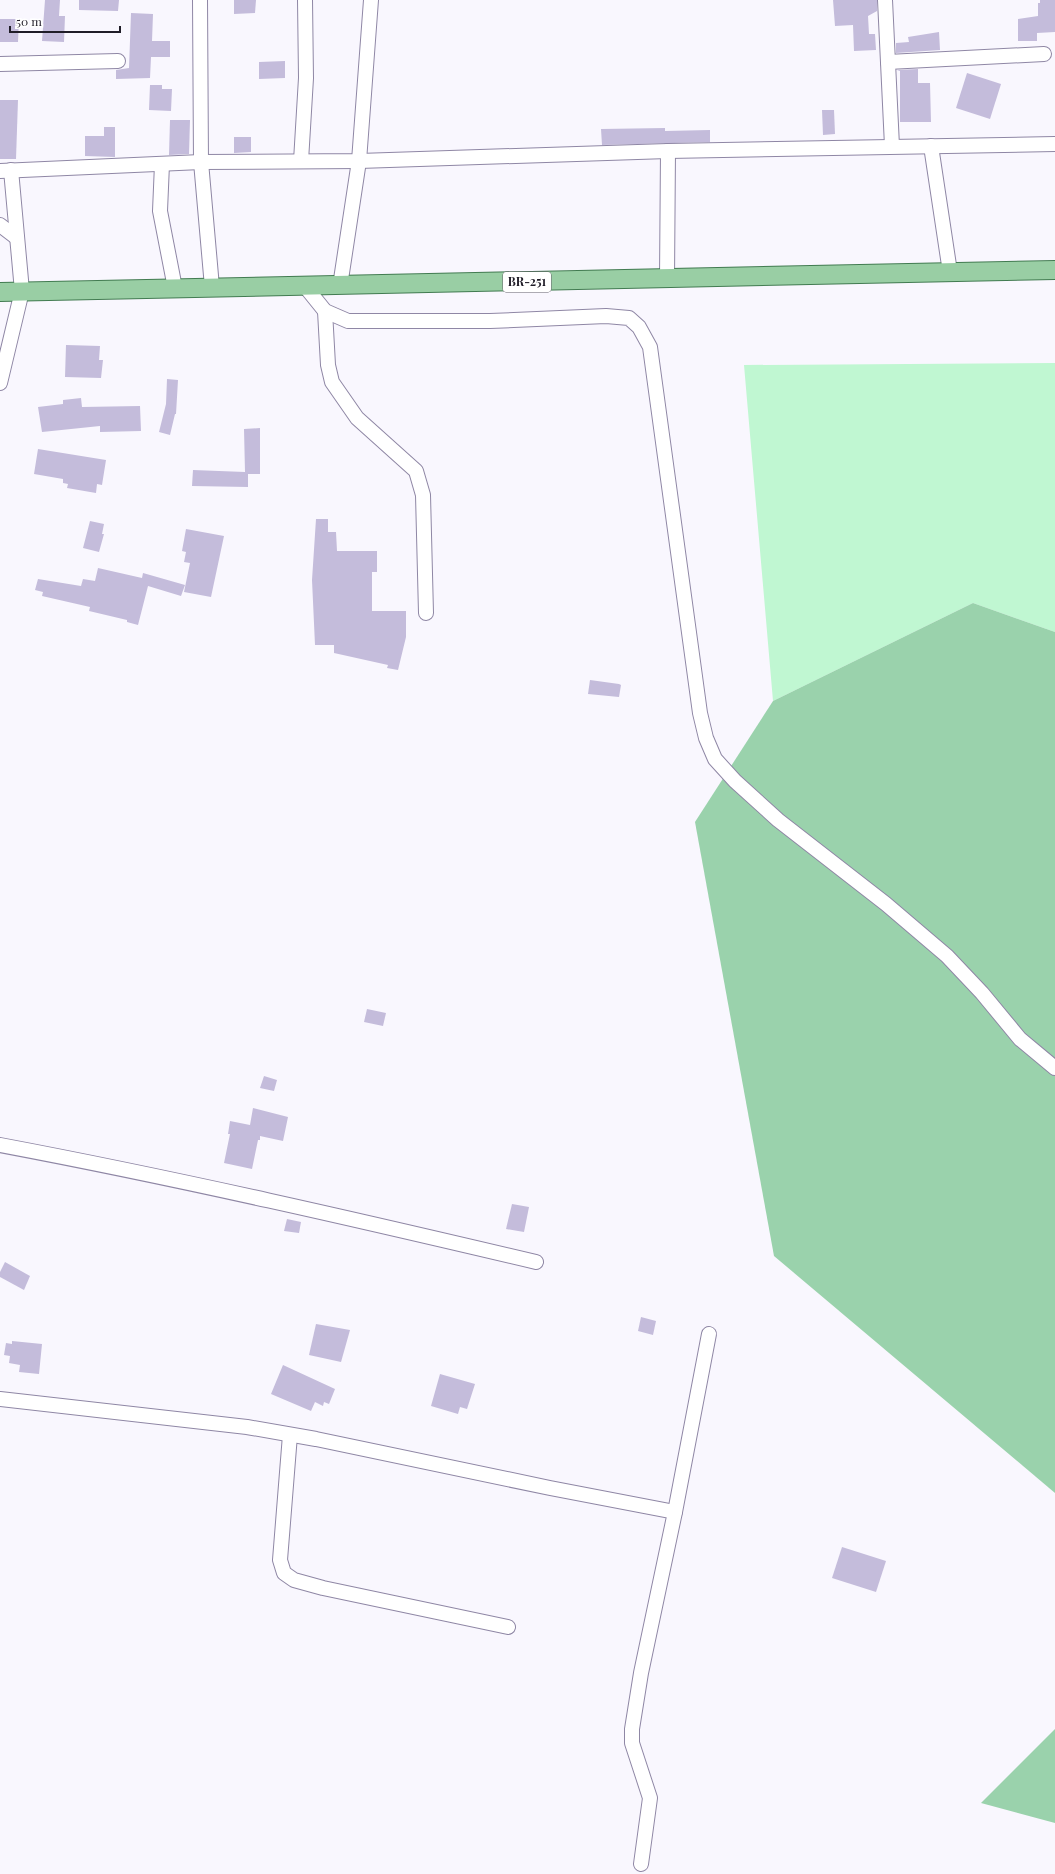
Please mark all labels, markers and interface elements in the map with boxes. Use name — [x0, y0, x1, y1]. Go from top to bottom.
scale bar — [10, 8, 120, 34]
text: 50 m — [16, 13, 42, 29]
road number: BR-251 — [503, 272, 551, 292]

